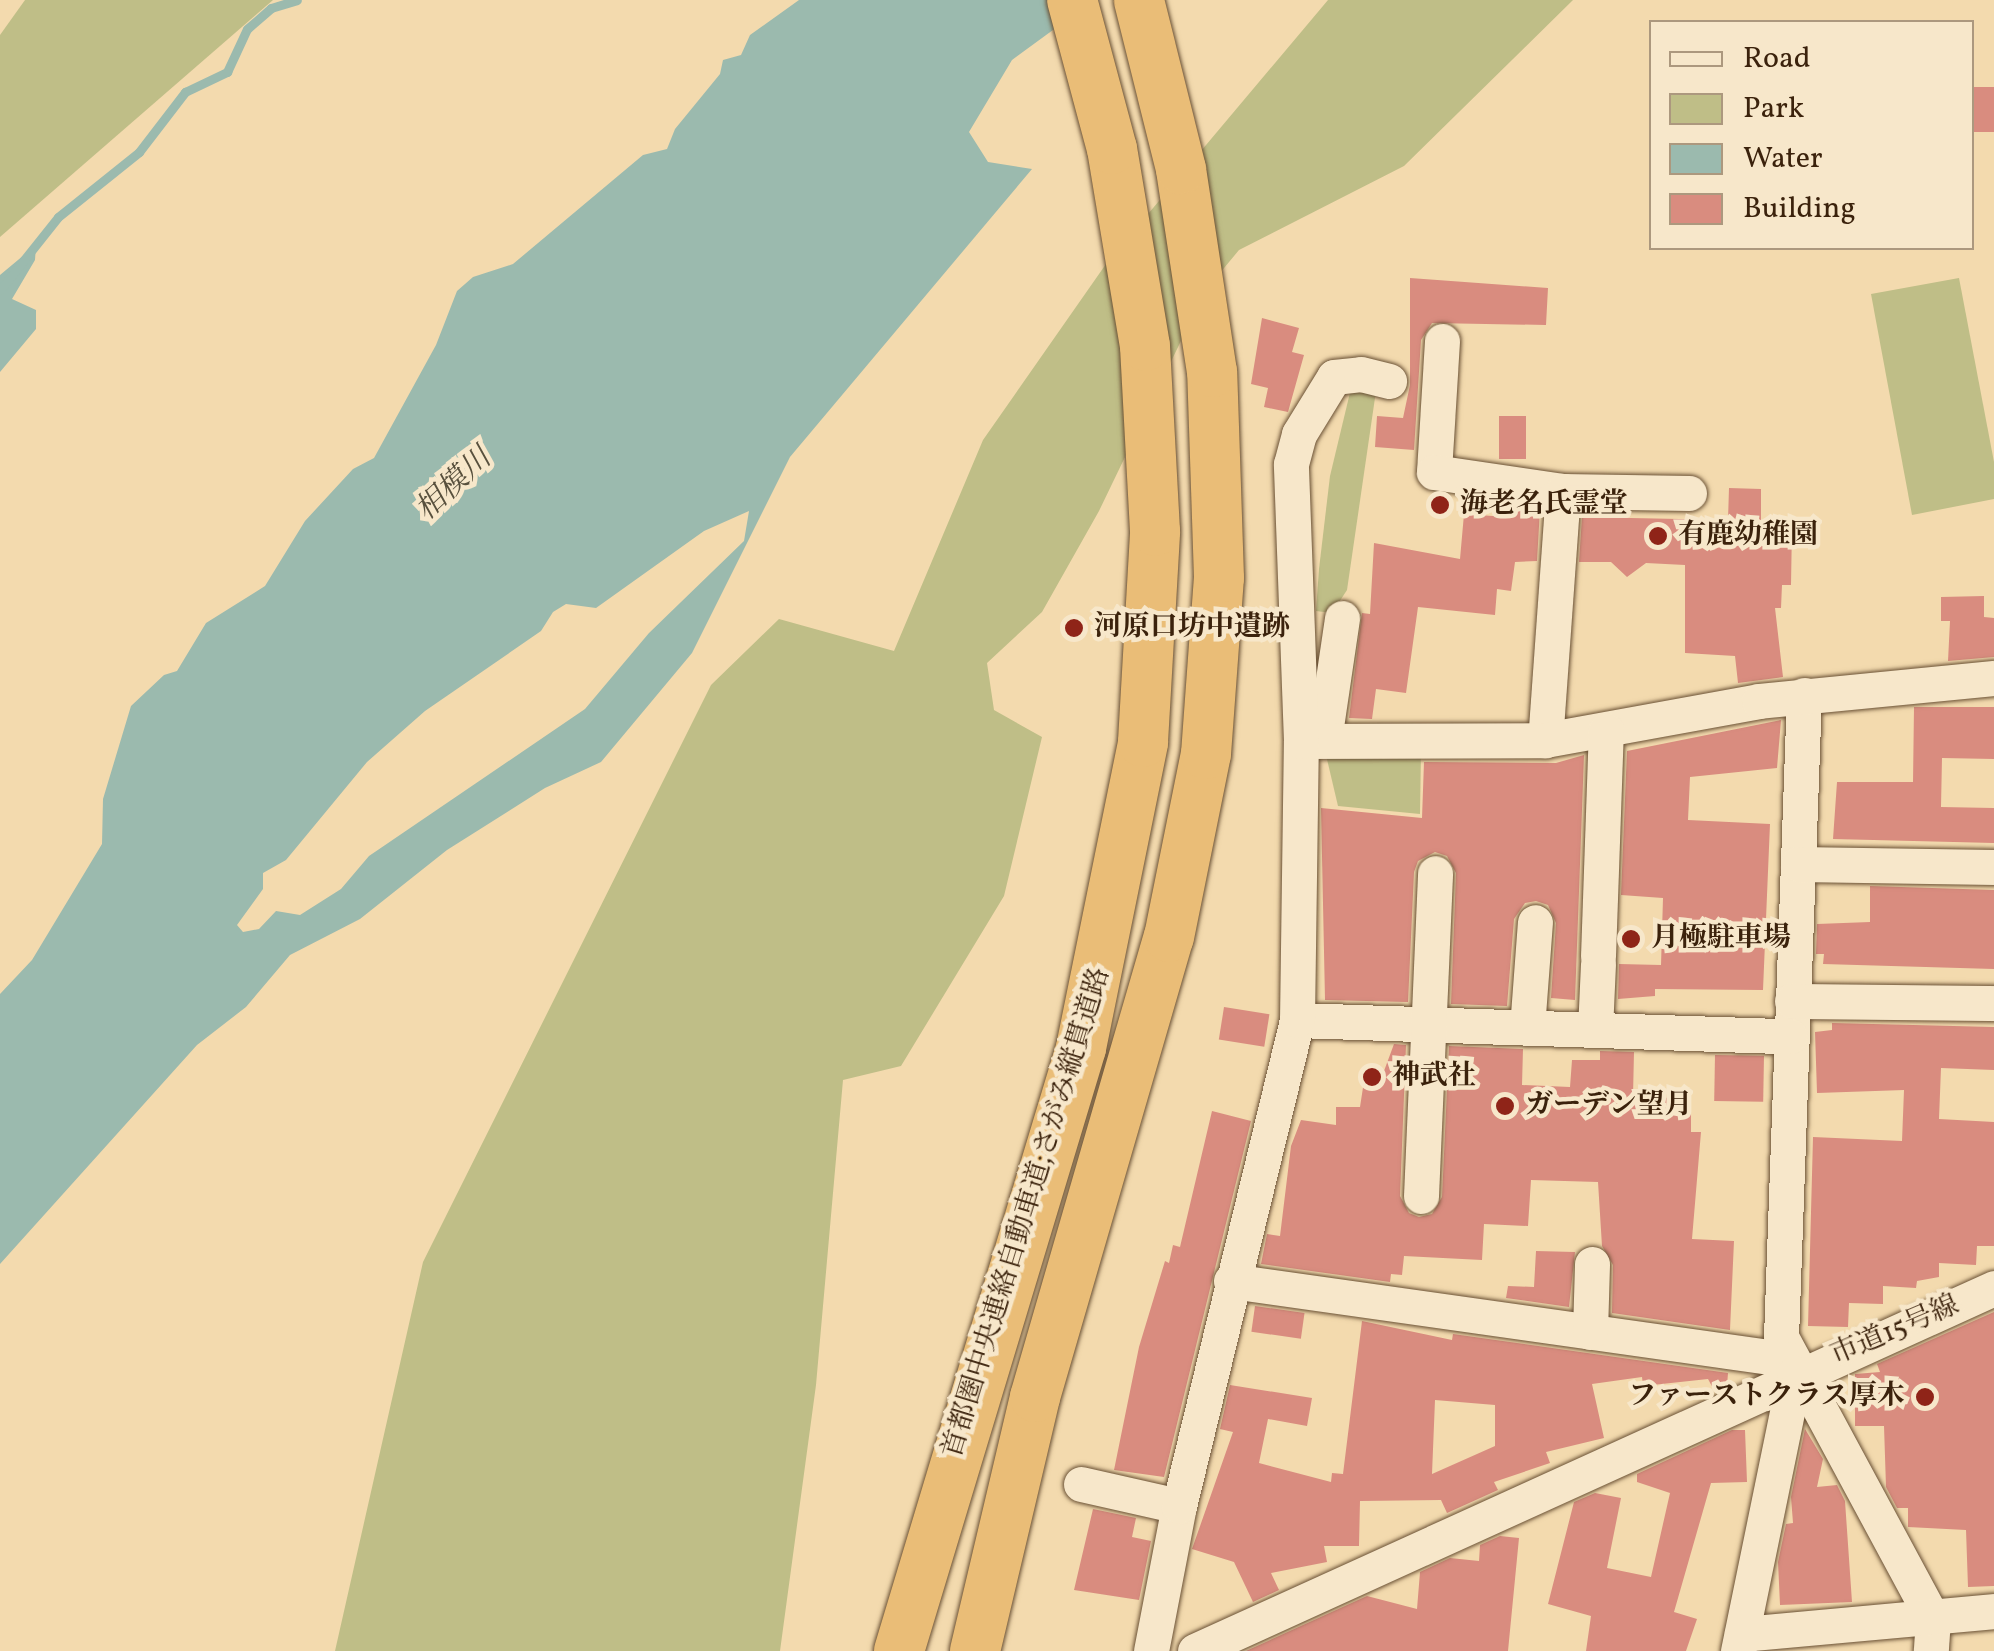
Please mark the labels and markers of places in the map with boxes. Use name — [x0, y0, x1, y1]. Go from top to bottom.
place label: 海老名氏霊堂 — [1460, 488, 1628, 522]
marker: 海老名氏霊堂 — [1429, 494, 1451, 516]
place label: 有鹿幼稚園 — [1678, 519, 1818, 553]
marker: 有鹿幼稚園 — [1647, 525, 1669, 547]
place label: 河原口坊中遺跡 — [1094, 611, 1290, 645]
marker: 河原口坊中遺跡 — [1063, 617, 1085, 639]
place label: 月極駐車場 — [1651, 922, 1791, 956]
marker: 月極駐車場 — [1620, 928, 1642, 950]
place label: 神武社 — [1392, 1060, 1476, 1094]
marker: 神武社 — [1361, 1066, 1383, 1088]
place label: ガーデン望月 — [1525, 1089, 1693, 1123]
marker: ガーデン望月 — [1494, 1095, 1516, 1117]
place label: ファーストクラス厚木 — [1625, 1380, 1905, 1414]
marker: ファーストクラス厚木 — [1914, 1386, 1936, 1408]

